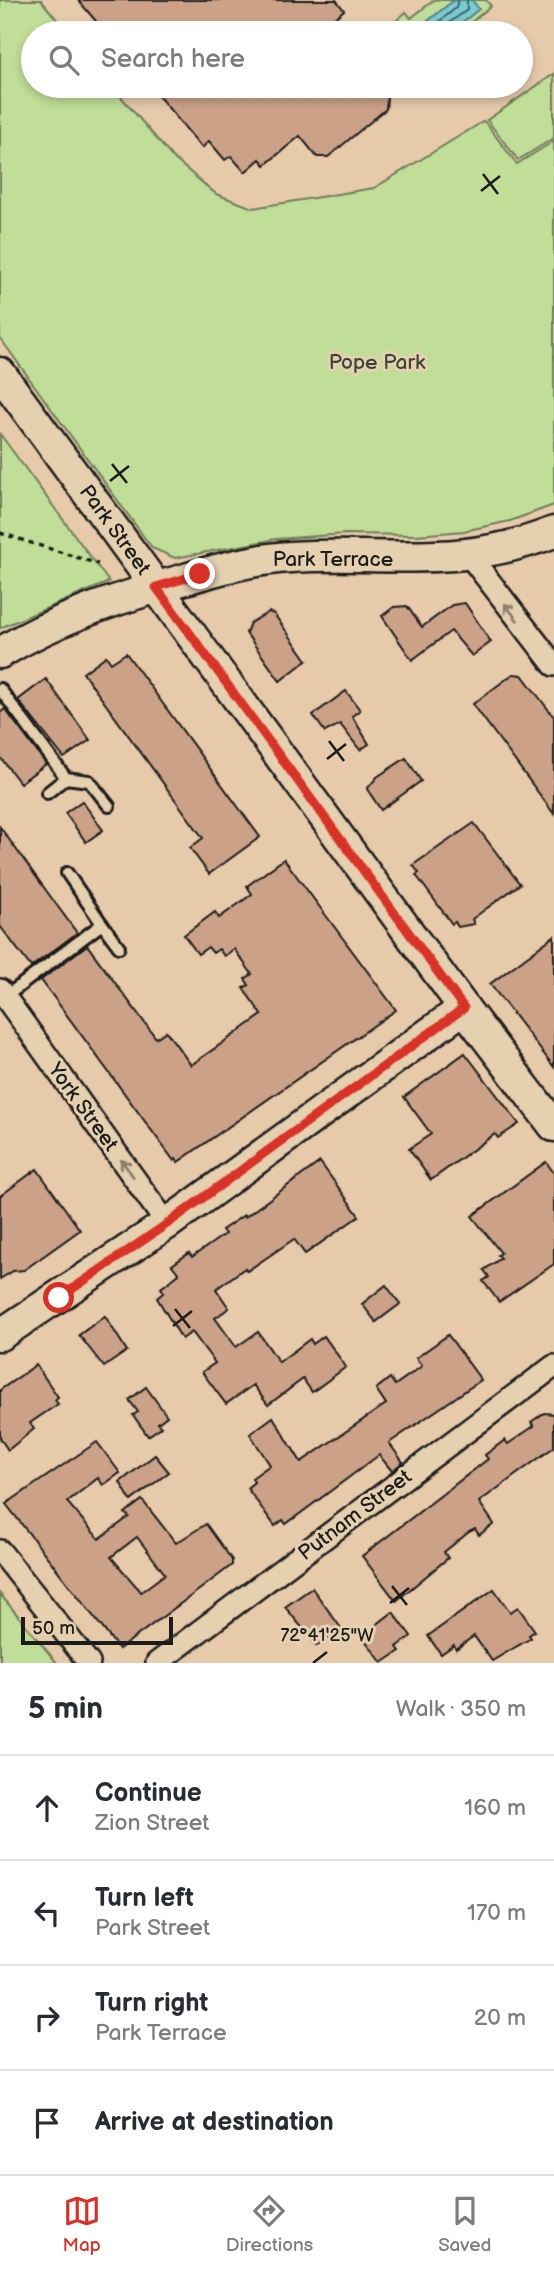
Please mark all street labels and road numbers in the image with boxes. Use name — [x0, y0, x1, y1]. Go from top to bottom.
street label: Park Street — [74, 480, 156, 580]
street label: Park Terrace — [273, 547, 393, 572]
street label: York Street — [42, 1057, 124, 1157]
street label: Putnam Street — [293, 1464, 417, 1566]

